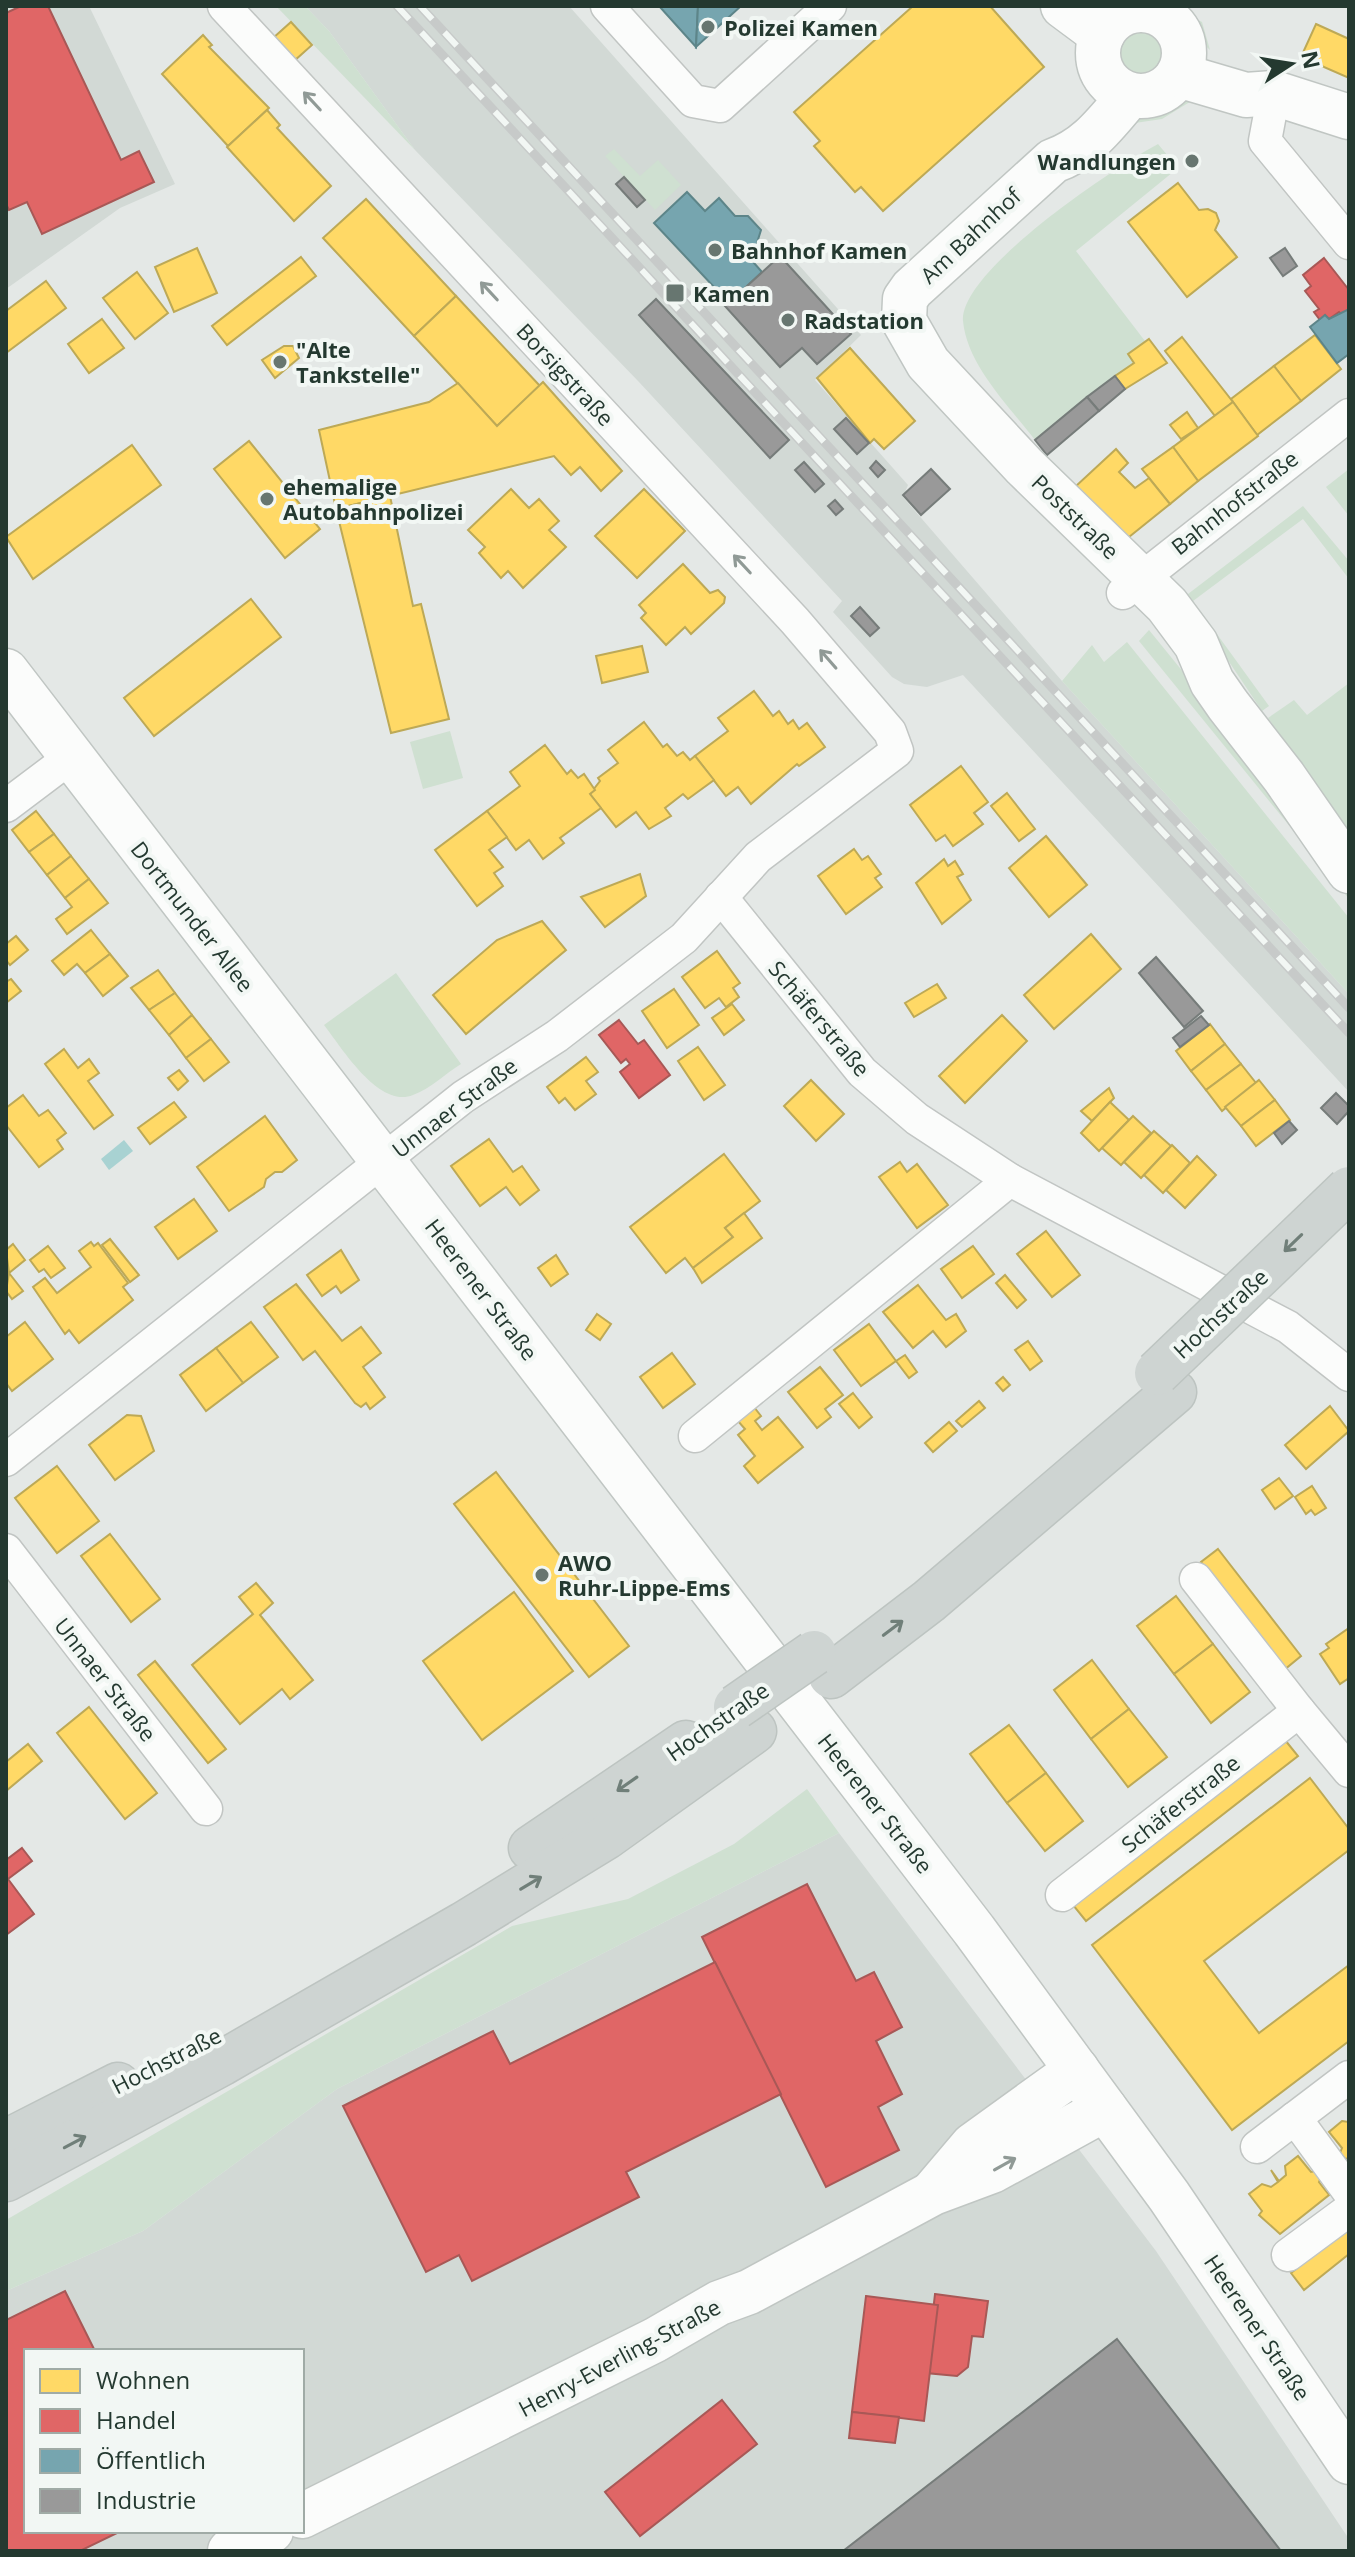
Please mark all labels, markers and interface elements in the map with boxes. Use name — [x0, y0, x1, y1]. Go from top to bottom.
place label: Polizei Kamen — [724, 12, 878, 42]
marker: Polizei Kamen — [699, 18, 717, 36]
north arrow — [1251, 24, 1331, 104]
text: N — [1295, 48, 1328, 72]
one-way arrow — [303, 91, 322, 111]
place label: Wandlungen — [1038, 146, 1176, 176]
marker: Wandlungen — [1183, 152, 1201, 170]
street label: Am Bahnhof — [913, 179, 1028, 289]
place label: Bahnhof Kamen — [731, 235, 907, 265]
marker: Bahnhof Kamen — [706, 241, 724, 259]
place label: Kamen — [693, 278, 770, 308]
one-way arrow — [481, 282, 499, 302]
marker: Kamen — [664, 282, 686, 304]
place label: Radstation — [804, 305, 924, 335]
marker: Radstation — [779, 311, 797, 329]
street label: Borsigstraße — [511, 316, 621, 432]
place label: "Alte Tankstelle" — [296, 334, 420, 389]
marker: "Alte Tankstelle" — [271, 353, 289, 371]
street label: Bahnhofstraße — [1164, 443, 1304, 561]
street label: Poststraße — [1026, 467, 1126, 565]
place label: ehemalige Autobahnpolizei — [283, 471, 463, 526]
marker: ehemalige Autobahnpolizei — [258, 490, 276, 508]
one-way arrow — [733, 554, 752, 574]
one-way arrow — [820, 650, 838, 670]
street label: Dortmunder Allee — [125, 834, 261, 998]
street label: Schäferstraße — [763, 954, 877, 1082]
street label: Unnaer Straße — [385, 1050, 523, 1164]
street label: Heerener Straße — [419, 1212, 545, 1366]
one-way arrow — [1284, 1233, 1303, 1252]
street label: Hochstraße — [1166, 1261, 1274, 1365]
place label: AWO Ruhr-Lippe-Ems — [558, 1547, 730, 1602]
marker: AWO Ruhr-Lippe-Ems — [533, 1566, 551, 1584]
street label: Unnaer Straße — [48, 1611, 164, 1747]
one-way arrow — [882, 1620, 903, 1637]
street label: Hochstraße — [660, 1675, 774, 1767]
street label: Heerener Straße — [812, 1727, 940, 1879]
street label: Schäferstraße — [1115, 1747, 1245, 1859]
one-way arrow — [616, 1776, 638, 1792]
one-way arrow — [519, 1875, 542, 1891]
street label: Hochstraße — [106, 2020, 226, 2100]
one-way arrow — [62, 2133, 86, 2149]
one-way arrow — [993, 2156, 1016, 2172]
street label: Heerener Straße — [1198, 2248, 1318, 2406]
street label: Henry-Everling-Straße — [513, 2291, 725, 2423]
legend — [24, 2349, 304, 2533]
text: Wohnen — [96, 2363, 190, 2396]
text: Handel — [96, 2403, 176, 2436]
text: Öffentlich — [96, 2443, 206, 2476]
text: Industrie — [96, 2483, 196, 2516]

